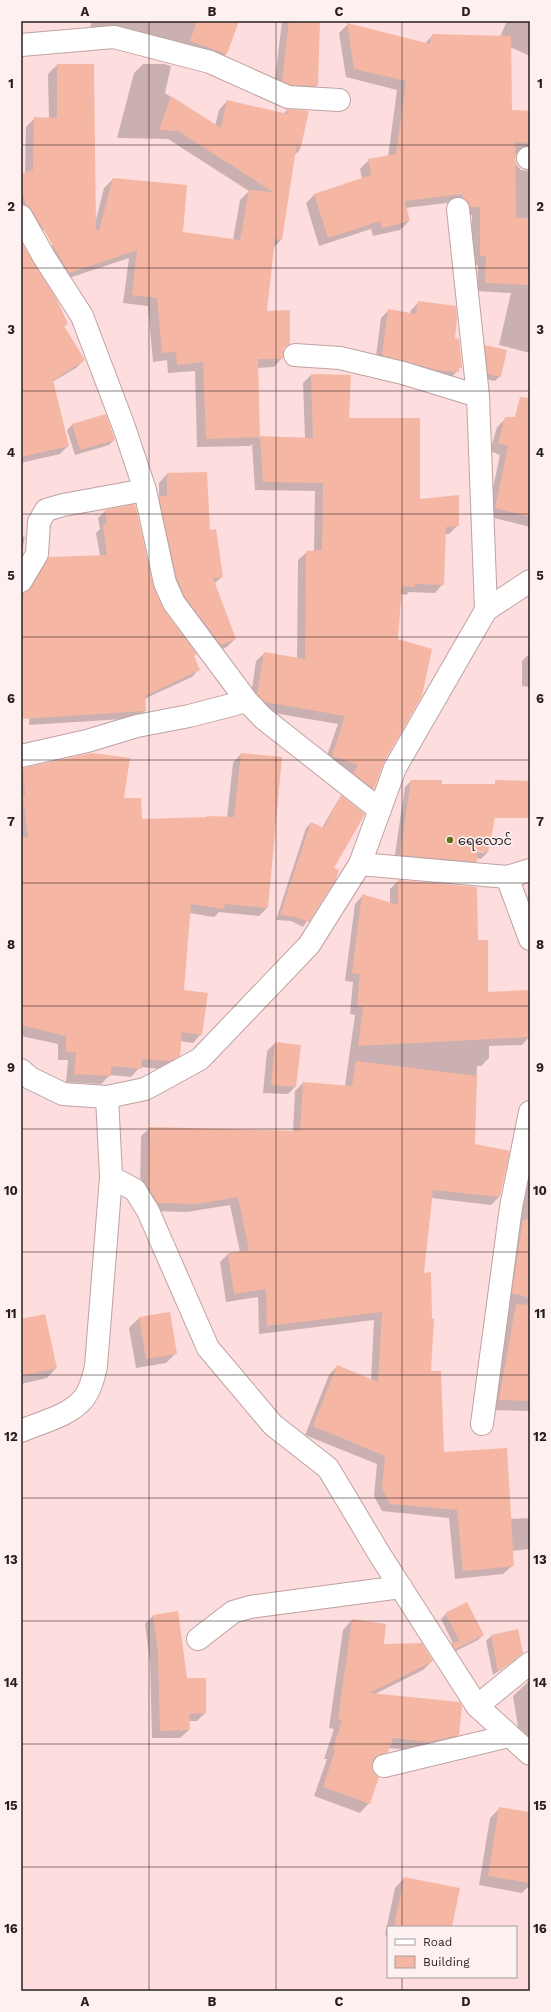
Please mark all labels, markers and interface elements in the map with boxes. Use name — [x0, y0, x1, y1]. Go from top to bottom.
text: A — [81, 4, 90, 19]
text: B — [208, 4, 217, 19]
text: C — [335, 4, 344, 19]
text: D — [461, 4, 471, 19]
text: 1 — [8, 76, 14, 91]
text: 1 — [537, 76, 543, 91]
text: 2 — [7, 199, 15, 214]
text: 2 — [536, 199, 544, 214]
text: 3 — [7, 322, 15, 337]
text: 3 — [536, 322, 544, 337]
text: 4 — [7, 445, 16, 460]
text: 4 — [536, 445, 545, 460]
text: 5 — [7, 568, 15, 583]
text: 5 — [536, 568, 544, 583]
text: 6 — [7, 691, 15, 706]
text: 6 — [536, 691, 544, 706]
text: 7 — [7, 814, 15, 829]
text: 7 — [536, 814, 544, 829]
place label: ရေလောင် — [458, 832, 512, 851]
marker: ရေလောင် — [445, 835, 455, 845]
text: 8 — [7, 937, 15, 952]
text: 8 — [536, 937, 544, 952]
text: 9 — [7, 1060, 15, 1075]
text: 9 — [536, 1060, 544, 1075]
text: 10 — [4, 1183, 18, 1198]
text: 10 — [533, 1183, 547, 1198]
text: 11 — [5, 1306, 17, 1321]
text: 11 — [534, 1306, 546, 1321]
text: 12 — [4, 1429, 18, 1444]
text: 12 — [533, 1429, 547, 1444]
text: 13 — [4, 1552, 18, 1567]
text: 13 — [533, 1552, 547, 1567]
text: 14 — [4, 1675, 19, 1690]
text: 14 — [533, 1675, 548, 1690]
text: 15 — [4, 1798, 18, 1813]
text: 15 — [533, 1798, 547, 1813]
text: 16 — [4, 1921, 18, 1936]
text: 16 — [533, 1921, 547, 1936]
legend — [387, 1926, 517, 1978]
text: Road — [423, 1935, 452, 1949]
text: Building — [423, 1955, 470, 1969]
text: A — [81, 1994, 90, 2009]
text: B — [208, 1994, 217, 2009]
text: C — [335, 1994, 344, 2009]
text: D — [461, 1994, 471, 2009]

